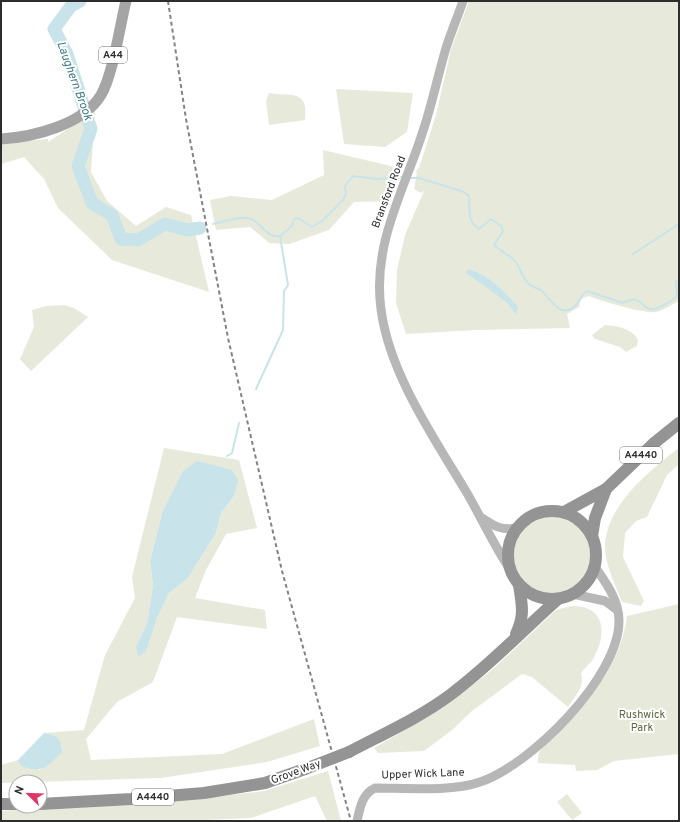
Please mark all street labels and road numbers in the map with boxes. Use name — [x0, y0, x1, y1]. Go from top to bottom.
road number: A44 — [99, 47, 127, 63]
street label: Bransford Road — [369, 154, 409, 230]
road number: A4440 — [620, 447, 662, 463]
street label: Grove Way — [269, 756, 323, 787]
street label: Upper Wick Lane — [381, 766, 465, 782]
road number: A4440 — [132, 789, 174, 805]

